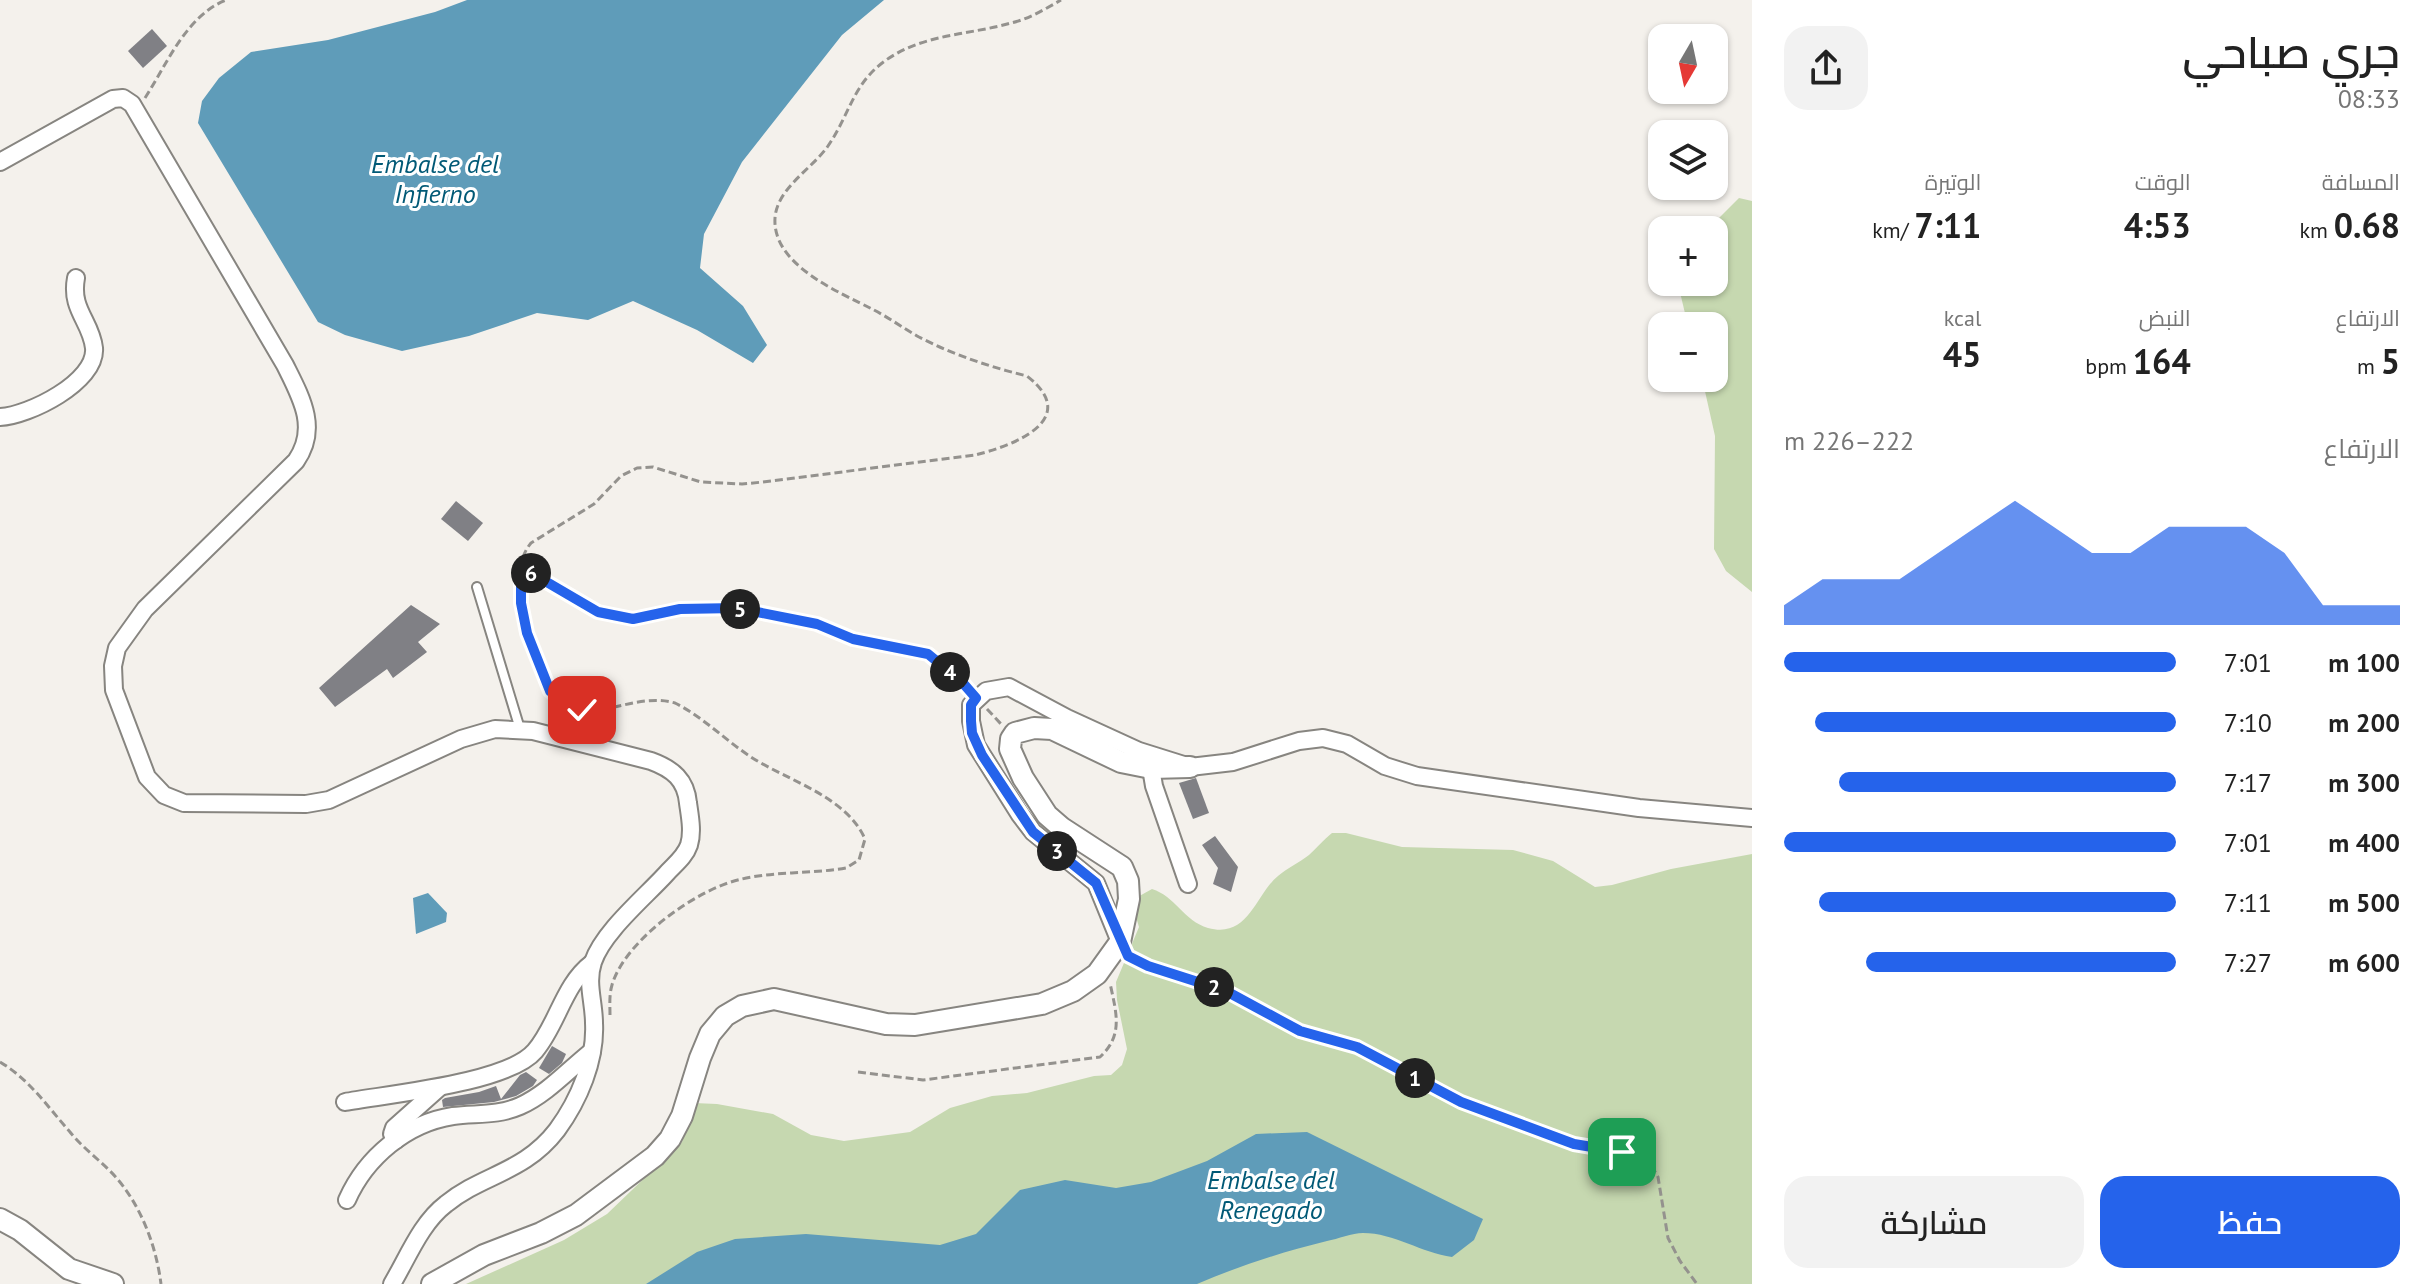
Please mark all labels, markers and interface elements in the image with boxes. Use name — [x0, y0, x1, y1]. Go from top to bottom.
text: جري صباحي — [2183, 23, 2400, 80]
north arrow — [1648, 24, 1728, 104]
map controls — [1648, 24, 1728, 392]
button: share — [1784, 26, 1868, 110]
text: 08:33 — [2338, 82, 2400, 115]
button: layers — [1648, 120, 1728, 200]
water label: Embalse del Infierno — [371, 147, 499, 210]
text: الوتيرة — [1925, 168, 1981, 196]
text: الوقت — [2135, 168, 2191, 196]
text: المسافة — [2322, 168, 2400, 196]
text: 7:11 — [1914, 203, 1981, 247]
text: 4:53 — [2124, 203, 2191, 247]
text: 0.68 — [2334, 203, 2400, 247]
button: + — [1648, 216, 1728, 296]
text: /km — [1872, 216, 1914, 244]
text: km — [2300, 216, 2334, 244]
text: kcal — [1944, 304, 1981, 332]
text: النبض — [2139, 304, 2191, 332]
text: الارتفاع — [2336, 304, 2400, 332]
button: − — [1648, 312, 1728, 392]
text: 45 — [1943, 332, 1981, 376]
text: 164 — [2133, 339, 2191, 383]
text: 5 — [2381, 339, 2400, 383]
text: bpm — [2085, 352, 2133, 380]
text: m — [2357, 352, 2381, 380]
text: 222–226 m — [1784, 424, 1914, 457]
text: الارتفاع — [2324, 432, 2400, 465]
pin: 6 — [511, 553, 551, 593]
text: 6 — [525, 559, 537, 587]
pin: 5 — [720, 589, 760, 629]
text: 5 — [734, 595, 746, 623]
text: 7:01 — [2224, 646, 2272, 679]
text: 100 m — [2328, 646, 2400, 679]
pin: 4 — [930, 652, 970, 692]
text: 4 — [944, 658, 956, 686]
pin — [548, 676, 616, 744]
icon: check — [560, 688, 604, 732]
text: 7:10 — [2224, 706, 2272, 739]
text: 200 m — [2328, 706, 2400, 739]
text: 7:17 — [2224, 766, 2272, 799]
text: 300 m — [2328, 766, 2400, 799]
text: 7:01 — [2224, 826, 2272, 859]
text: 400 m — [2328, 826, 2400, 859]
pin: 3 — [1037, 831, 1077, 871]
text: 3 — [1051, 837, 1063, 865]
text: 7:11 — [2224, 886, 2272, 919]
text: 500 m — [2328, 886, 2400, 919]
text: 7:27 — [2224, 946, 2272, 979]
text: 600 m — [2328, 946, 2400, 979]
pin: 2 — [1194, 967, 1234, 1007]
text: 2 — [1208, 973, 1220, 1001]
pin: 1 — [1395, 1058, 1435, 1098]
text: 1 — [1409, 1064, 1421, 1092]
pin — [1588, 1118, 1656, 1186]
icon: arrive — [1600, 1130, 1644, 1174]
water label: Embalse del Renegado — [1207, 1163, 1335, 1226]
button: مشاركة — [1784, 1176, 2084, 1268]
button: حفظ — [2100, 1176, 2400, 1268]

